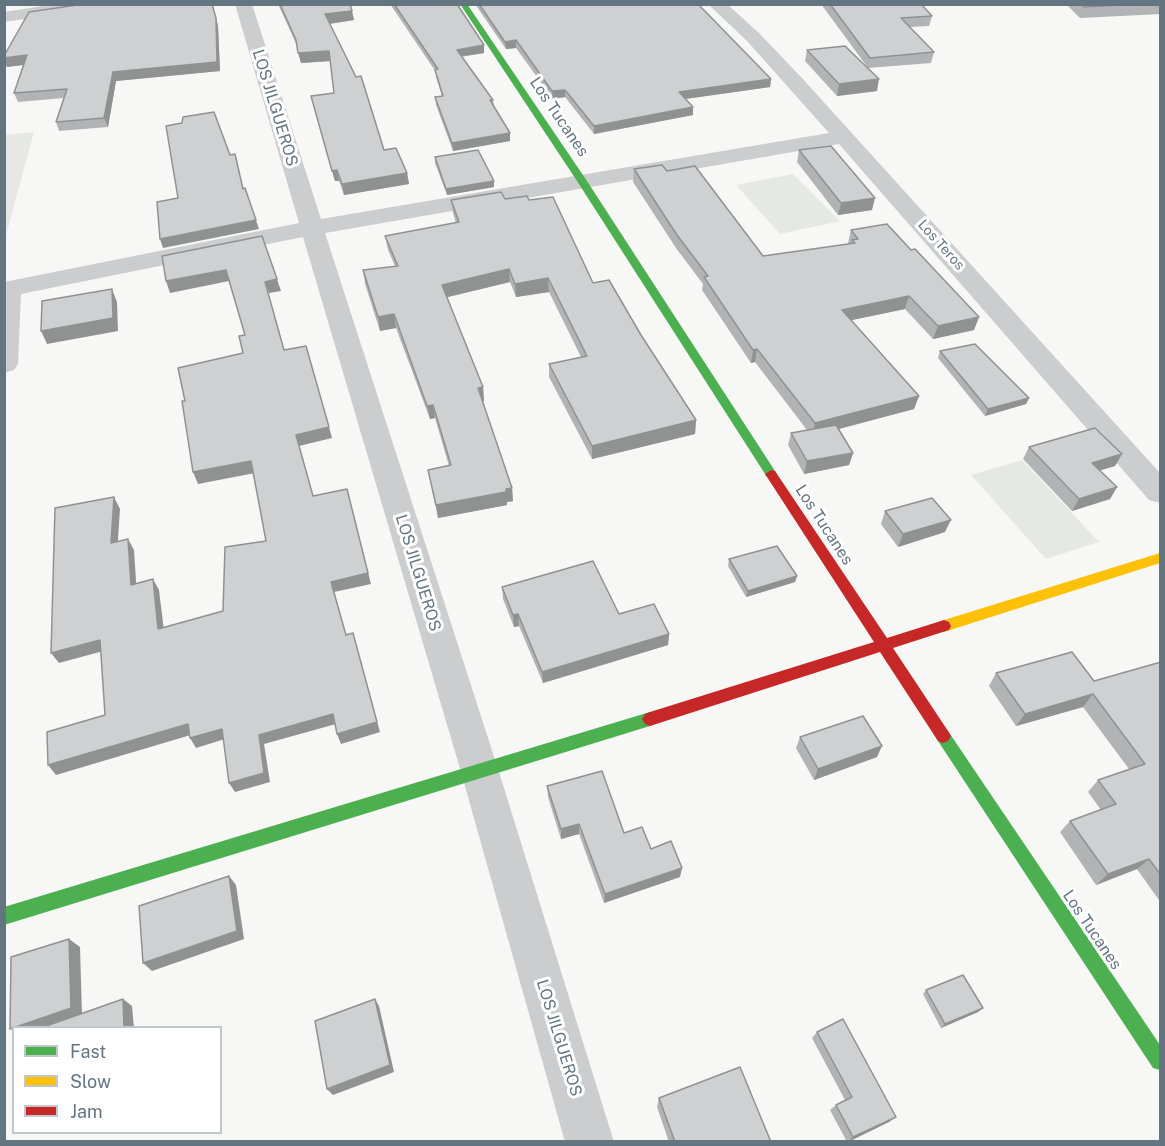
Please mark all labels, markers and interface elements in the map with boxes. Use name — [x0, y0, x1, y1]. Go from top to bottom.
street label: LOS JILGUEROS — [248, 47, 302, 169]
street label: Los Tucanes — [525, 74, 593, 160]
street label: Los Teros — [914, 216, 968, 274]
street label: Los Tucanes — [791, 481, 857, 569]
street label: LOS JILGUEROS — [391, 512, 445, 634]
street label: Los Tucanes — [1058, 887, 1126, 973]
street label: LOS JILGUEROS — [532, 977, 586, 1099]
legend — [12, 1026, 222, 1134]
text: Fast — [70, 1041, 106, 1062]
text: Slow — [70, 1071, 111, 1092]
text: Jam — [70, 1101, 103, 1122]

